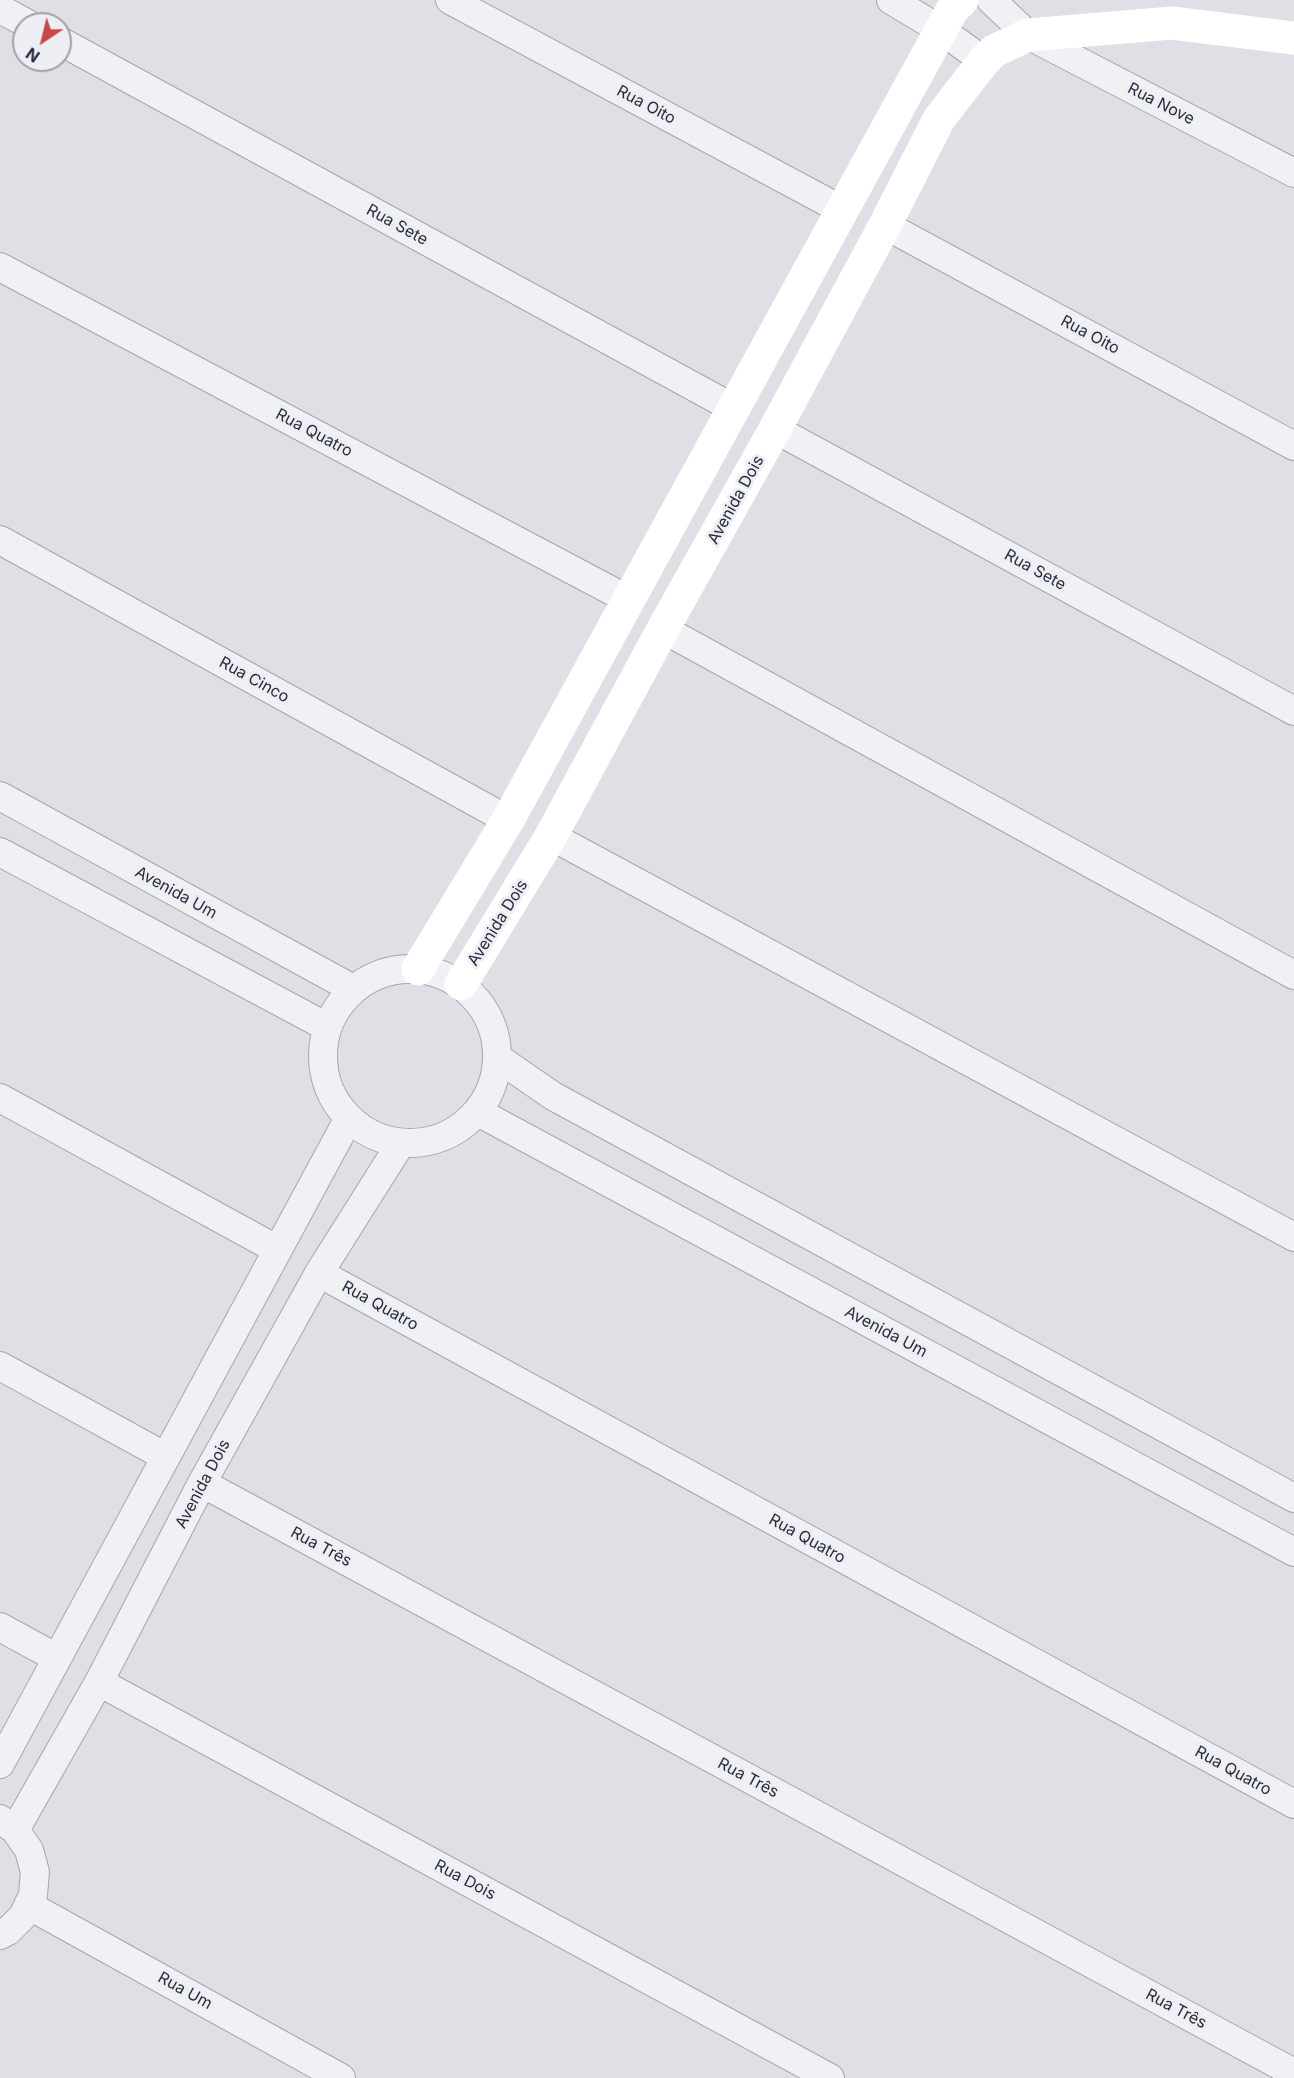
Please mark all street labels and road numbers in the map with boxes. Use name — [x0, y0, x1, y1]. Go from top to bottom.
street label: Rua Nove — [1124, 79, 1198, 129]
street label: Rua Oito — [613, 81, 679, 129]
street label: Rua Sete — [363, 200, 431, 250]
street label: Rua Oito — [1057, 311, 1123, 359]
street label: Rua Quatro — [272, 405, 356, 461]
street label: Avenida Dois — [704, 452, 768, 548]
street label: Rua Sete — [1001, 545, 1069, 595]
street label: Rua Cinco — [216, 653, 292, 707]
street label: Avenida Um — [132, 863, 220, 923]
street label: Avenida Dois — [464, 876, 532, 970]
street label: Rua Quatro — [338, 1277, 422, 1335]
street label: Avenida Um — [842, 1302, 930, 1362]
street label: Avenida Dois — [172, 1436, 234, 1532]
street label: Rua Quatro — [765, 1510, 849, 1568]
street label: Rua Três — [287, 1523, 355, 1571]
street label: Rua Quatro — [1191, 1742, 1275, 1800]
street label: Rua Três — [714, 1754, 782, 1802]
street label: Rua Dois — [431, 1856, 499, 1904]
street label: Rua Um — [154, 1968, 216, 2014]
street label: Rua Três — [1142, 1985, 1210, 2033]

